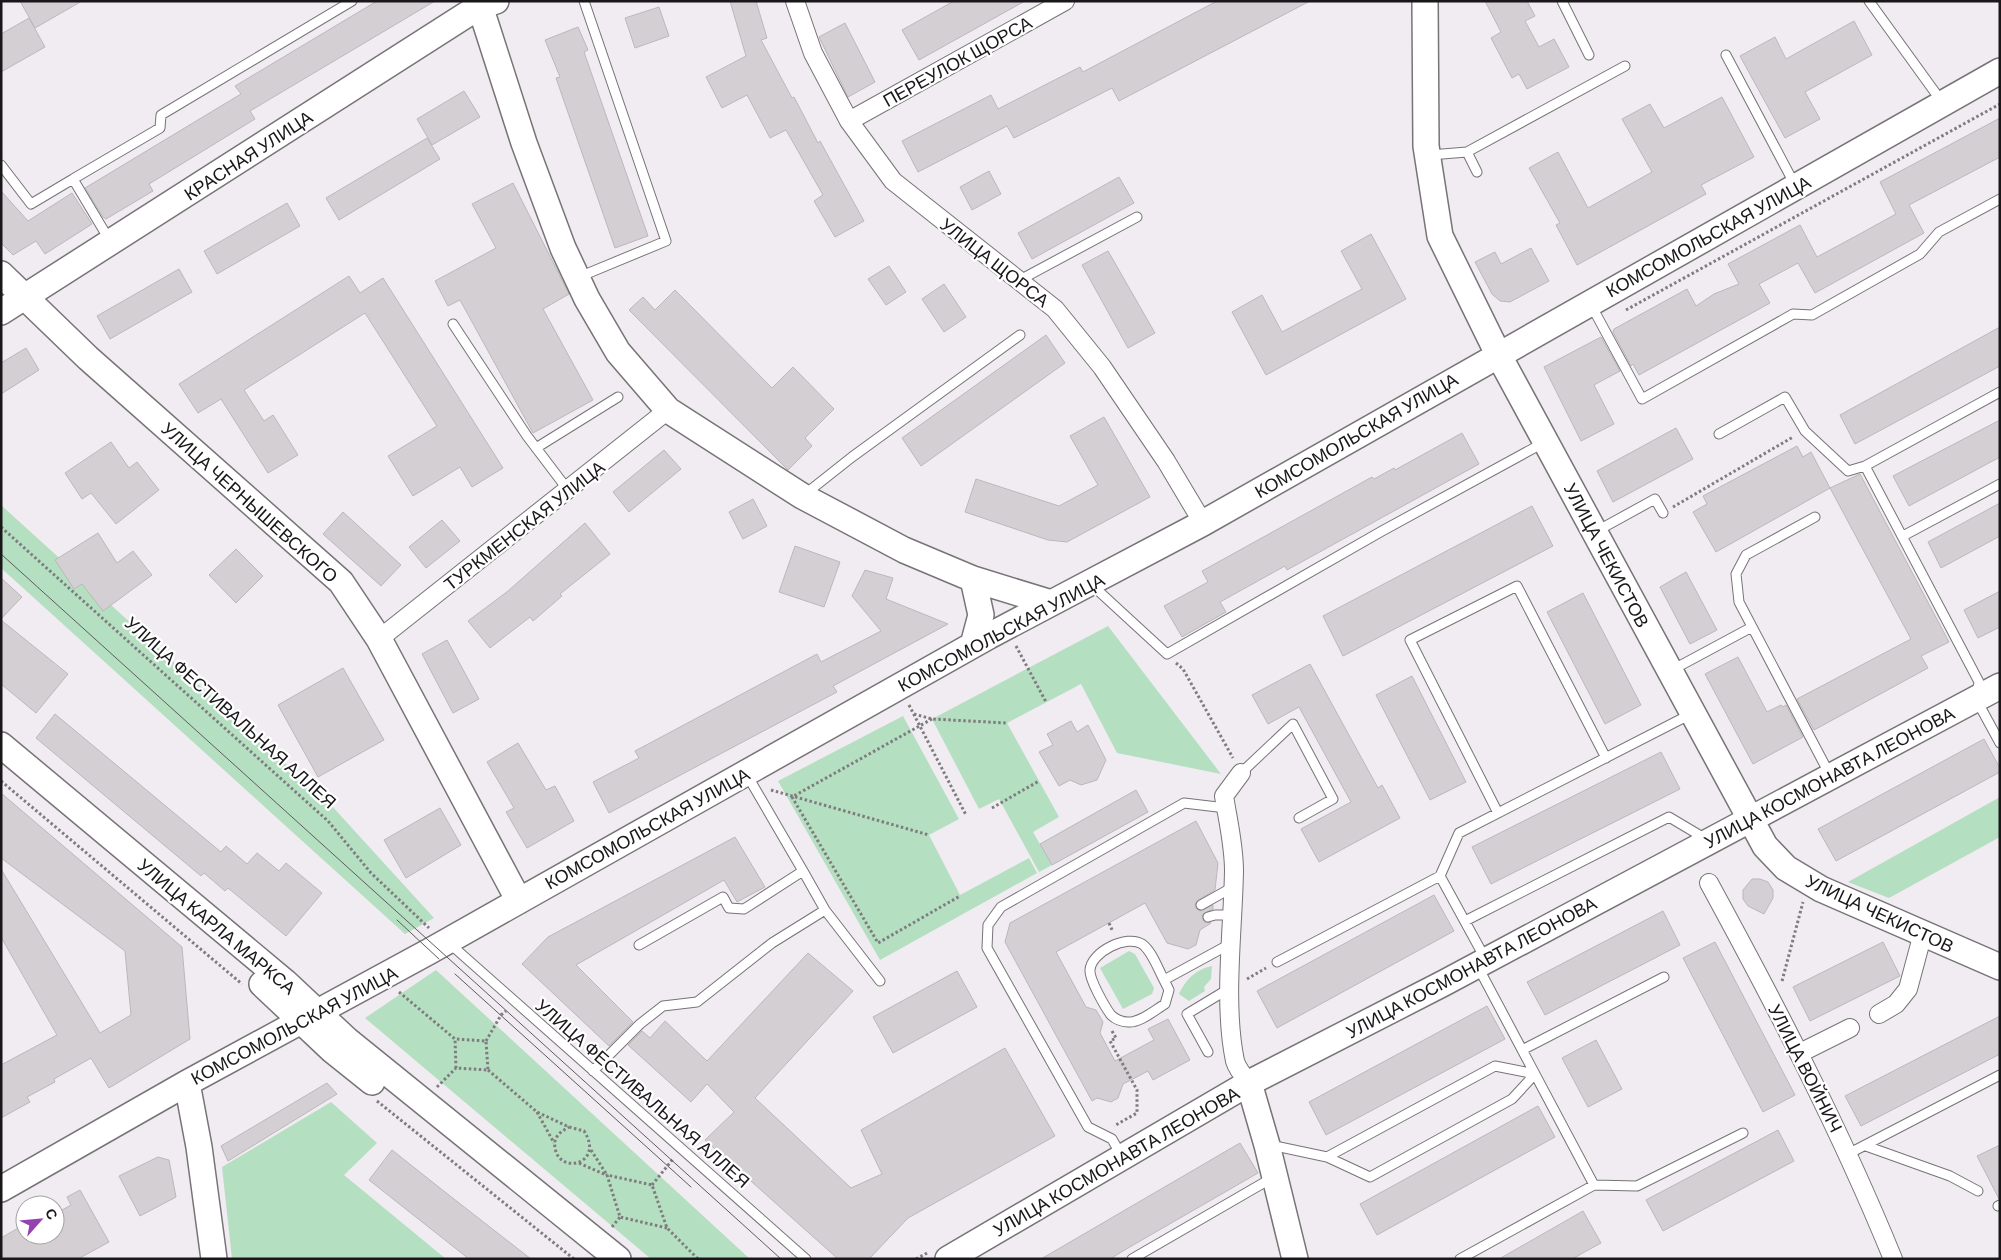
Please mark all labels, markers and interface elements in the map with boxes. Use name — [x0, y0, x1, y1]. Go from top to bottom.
street label: ПЕРЕУЛОК ЩОРСА — [879, 11, 1035, 111]
street label: КРАСНАЯ УЛИЦА — [180, 105, 316, 205]
street label: КОМСОМОЛЬСКАЯ УЛИЦА — [1602, 170, 1814, 302]
street label: УЛИЦА ЩОРСА — [936, 213, 1054, 311]
street label: КОМСОМОЛЬСКАЯ УЛИЦА — [1251, 368, 1461, 502]
street label: УЛИЦА ЧЕРНЫШЕВСКОГО — [157, 417, 343, 587]
street label: ТУРКМЕНСКАЯ УЛИЦА — [439, 455, 609, 595]
street label: УЛИЦА ЧЕКИСТОВ — [1560, 479, 1654, 631]
street label: КОМСОМОЛЬСКАЯ УЛИЦА — [894, 568, 1108, 696]
street label: УЛИЦА ФЕСТИВАЛЬНАЯ АЛЛЕЯ — [121, 611, 341, 813]
street label: УЛИЦА КОСМОНАВТА ЛЕОНОВА — [1700, 701, 1958, 853]
street label: КОМСОМОЛЬСКАЯ УЛИЦА — [541, 762, 753, 894]
street label: УЛИЦА КАРЛА МАРКСА — [134, 854, 300, 998]
street label: УЛИЦА ЧЕКИСТОВ — [1803, 869, 1957, 957]
street label: УЛИЦА КОСМОНАВТА ЛЕОНОВА — [1342, 891, 1600, 1043]
street label: КОМСОМОЛЬСКАЯ УЛИЦА — [187, 961, 401, 1089]
street label: УЛИЦА ФЕСТИВАЛЬНАЯ АЛЛЕЯ — [531, 994, 755, 1192]
street label: УЛИЦА ВОЙНИЧ — [1764, 1000, 1848, 1136]
street label: УЛИЦА КОСМОНАВТА ЛЕОНОВА — [989, 1081, 1243, 1241]
north arrow — [15, 1195, 65, 1245]
text: С — [42, 1206, 62, 1222]

